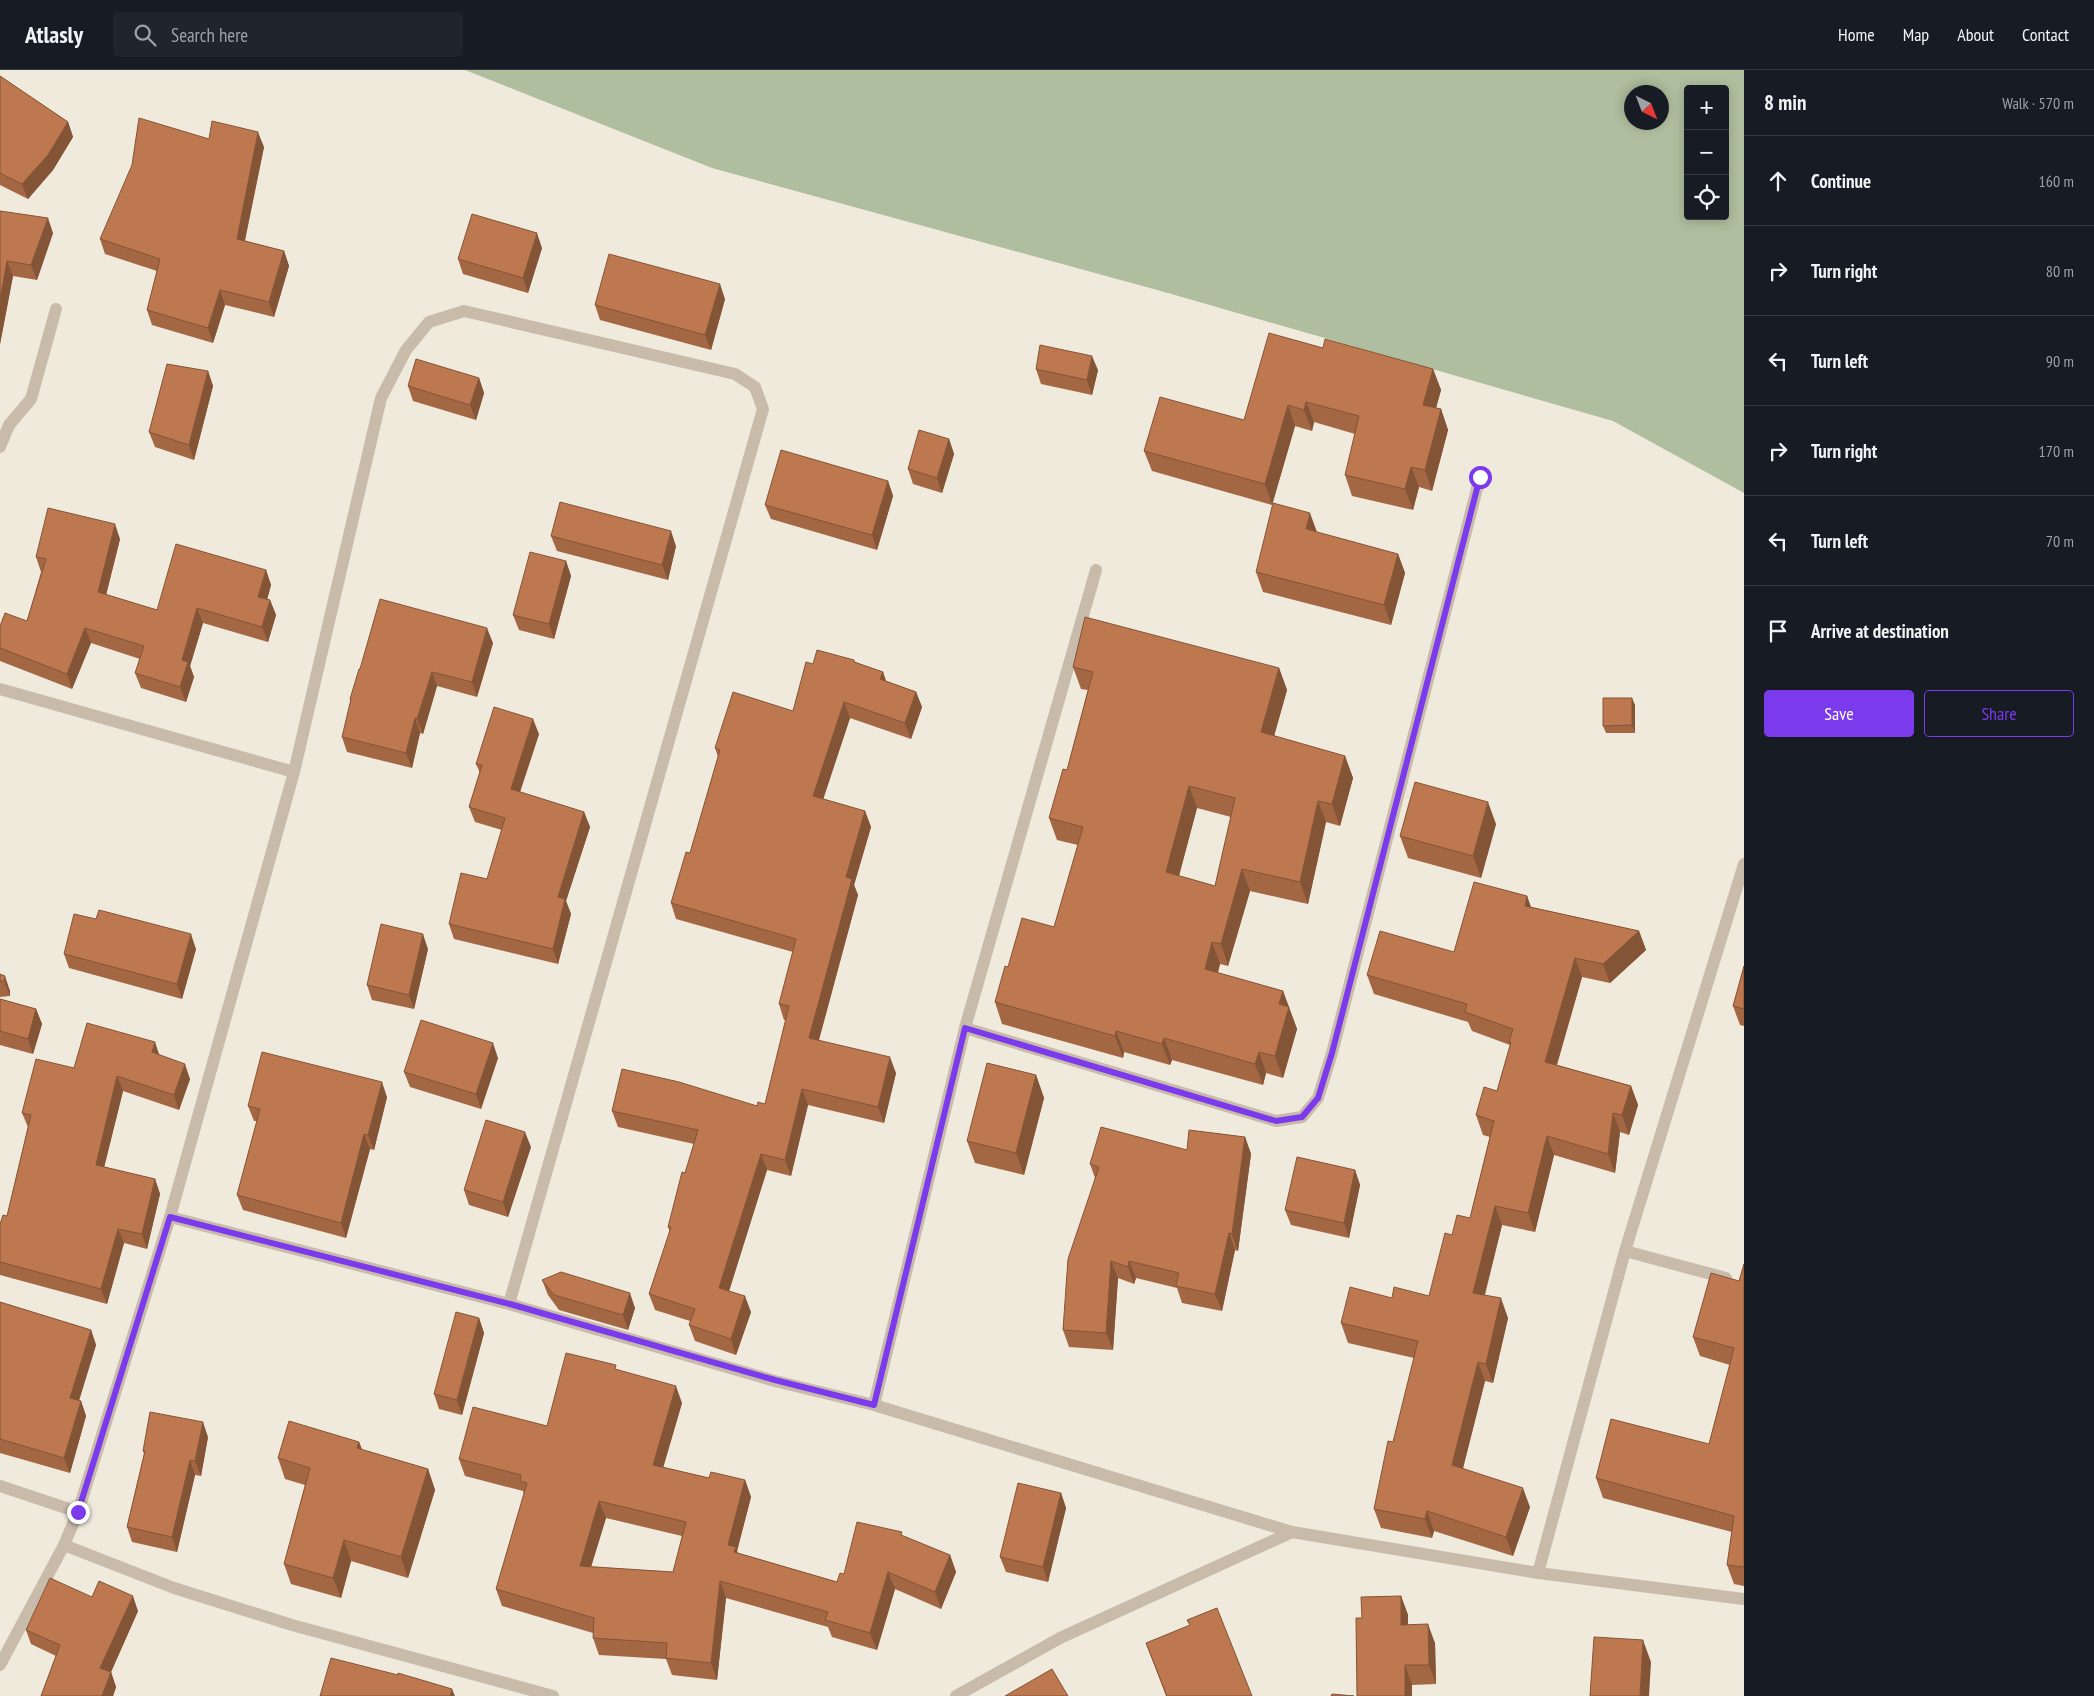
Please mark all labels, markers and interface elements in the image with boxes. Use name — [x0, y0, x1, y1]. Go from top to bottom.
search box — [113, 12, 463, 57]
text: Atlasly — [25, 19, 83, 50]
icon: search — [131, 21, 159, 49]
text: Search here — [171, 23, 248, 47]
text: Home — [1838, 23, 1875, 46]
text: Map — [1903, 23, 1929, 46]
text: About — [1957, 23, 1994, 46]
text: Contact — [2022, 23, 2069, 46]
north arrow — [1624, 85, 1669, 130]
map controls — [1684, 85, 1729, 220]
button: + — [1684, 85, 1729, 130]
text: 8 min — [1764, 89, 1806, 116]
text: Walk · 570 m — [2002, 93, 2074, 113]
button: − — [1684, 130, 1729, 175]
icon: ahead — [1764, 167, 1792, 195]
text: Continue — [1811, 169, 1871, 193]
text: 160 m — [2039, 171, 2074, 191]
button: locate — [1684, 175, 1729, 220]
icon: right — [1764, 257, 1792, 285]
text: Turn right — [1811, 259, 1877, 283]
text: 80 m — [2046, 261, 2074, 281]
icon: left — [1764, 347, 1792, 375]
text: Turn left — [1811, 349, 1868, 373]
text: 90 m — [2046, 351, 2074, 371]
icon: right — [1764, 437, 1792, 465]
text: Turn right — [1811, 439, 1877, 463]
text: 170 m — [2039, 441, 2074, 461]
route start — [1469, 466, 1492, 489]
icon: left — [1764, 527, 1792, 555]
text: Turn left — [1811, 529, 1868, 553]
text: 70 m — [2046, 531, 2074, 551]
icon: arrive — [1764, 617, 1792, 645]
text: Arrive at destination — [1811, 619, 1949, 643]
button: Save — [1764, 690, 1914, 737]
button: Share — [1924, 690, 2074, 737]
route end — [67, 1501, 90, 1524]

